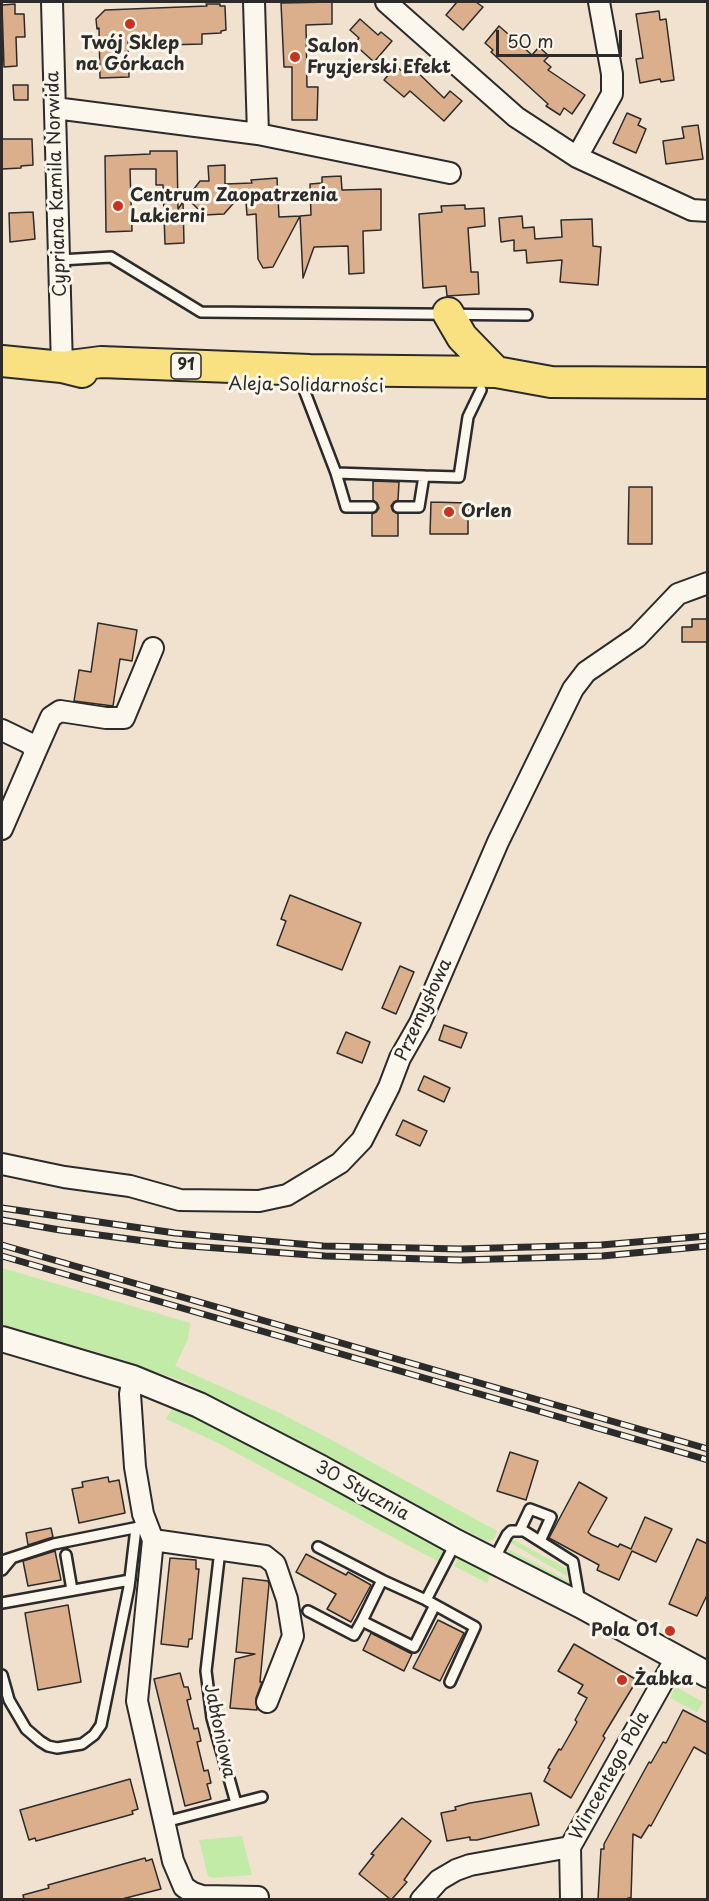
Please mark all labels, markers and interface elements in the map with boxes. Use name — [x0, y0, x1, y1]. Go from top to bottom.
marker: Twój Sklep na Górkach — [123, 17, 137, 31]
scale bar — [499, 18, 625, 56]
text: 50 m — [507, 27, 554, 54]
place label: Twój Sklep na Górkach — [75, 33, 185, 76]
place label: Salon Fryzjerski Efekt — [307, 36, 451, 78]
marker: Salon Fryzjerski Efekt — [288, 50, 302, 64]
street label: Cypriana Kamila Norwida — [42, 71, 72, 297]
place label: Centrum Zaopatrzenia Lakierni — [130, 185, 338, 228]
marker: Centrum Zaopatrzenia Lakierni — [111, 199, 125, 213]
road number: 91 — [171, 353, 201, 379]
street label: Aleja Solidarności — [228, 374, 384, 398]
place label: Orlen — [461, 501, 512, 523]
marker: Orlen — [442, 505, 456, 519]
street label: Przemysłowa — [391, 956, 457, 1064]
street label: 30 Stycznia — [311, 1456, 413, 1526]
place label: Pola 01 — [591, 1620, 658, 1642]
marker: Pola 01 — [663, 1624, 677, 1638]
place label: Żabka — [634, 1669, 693, 1691]
marker: Żabka — [615, 1673, 629, 1687]
street label: Jabłoniowa — [198, 1682, 240, 1780]
street label: Wincentego Pola — [566, 1708, 654, 1844]

